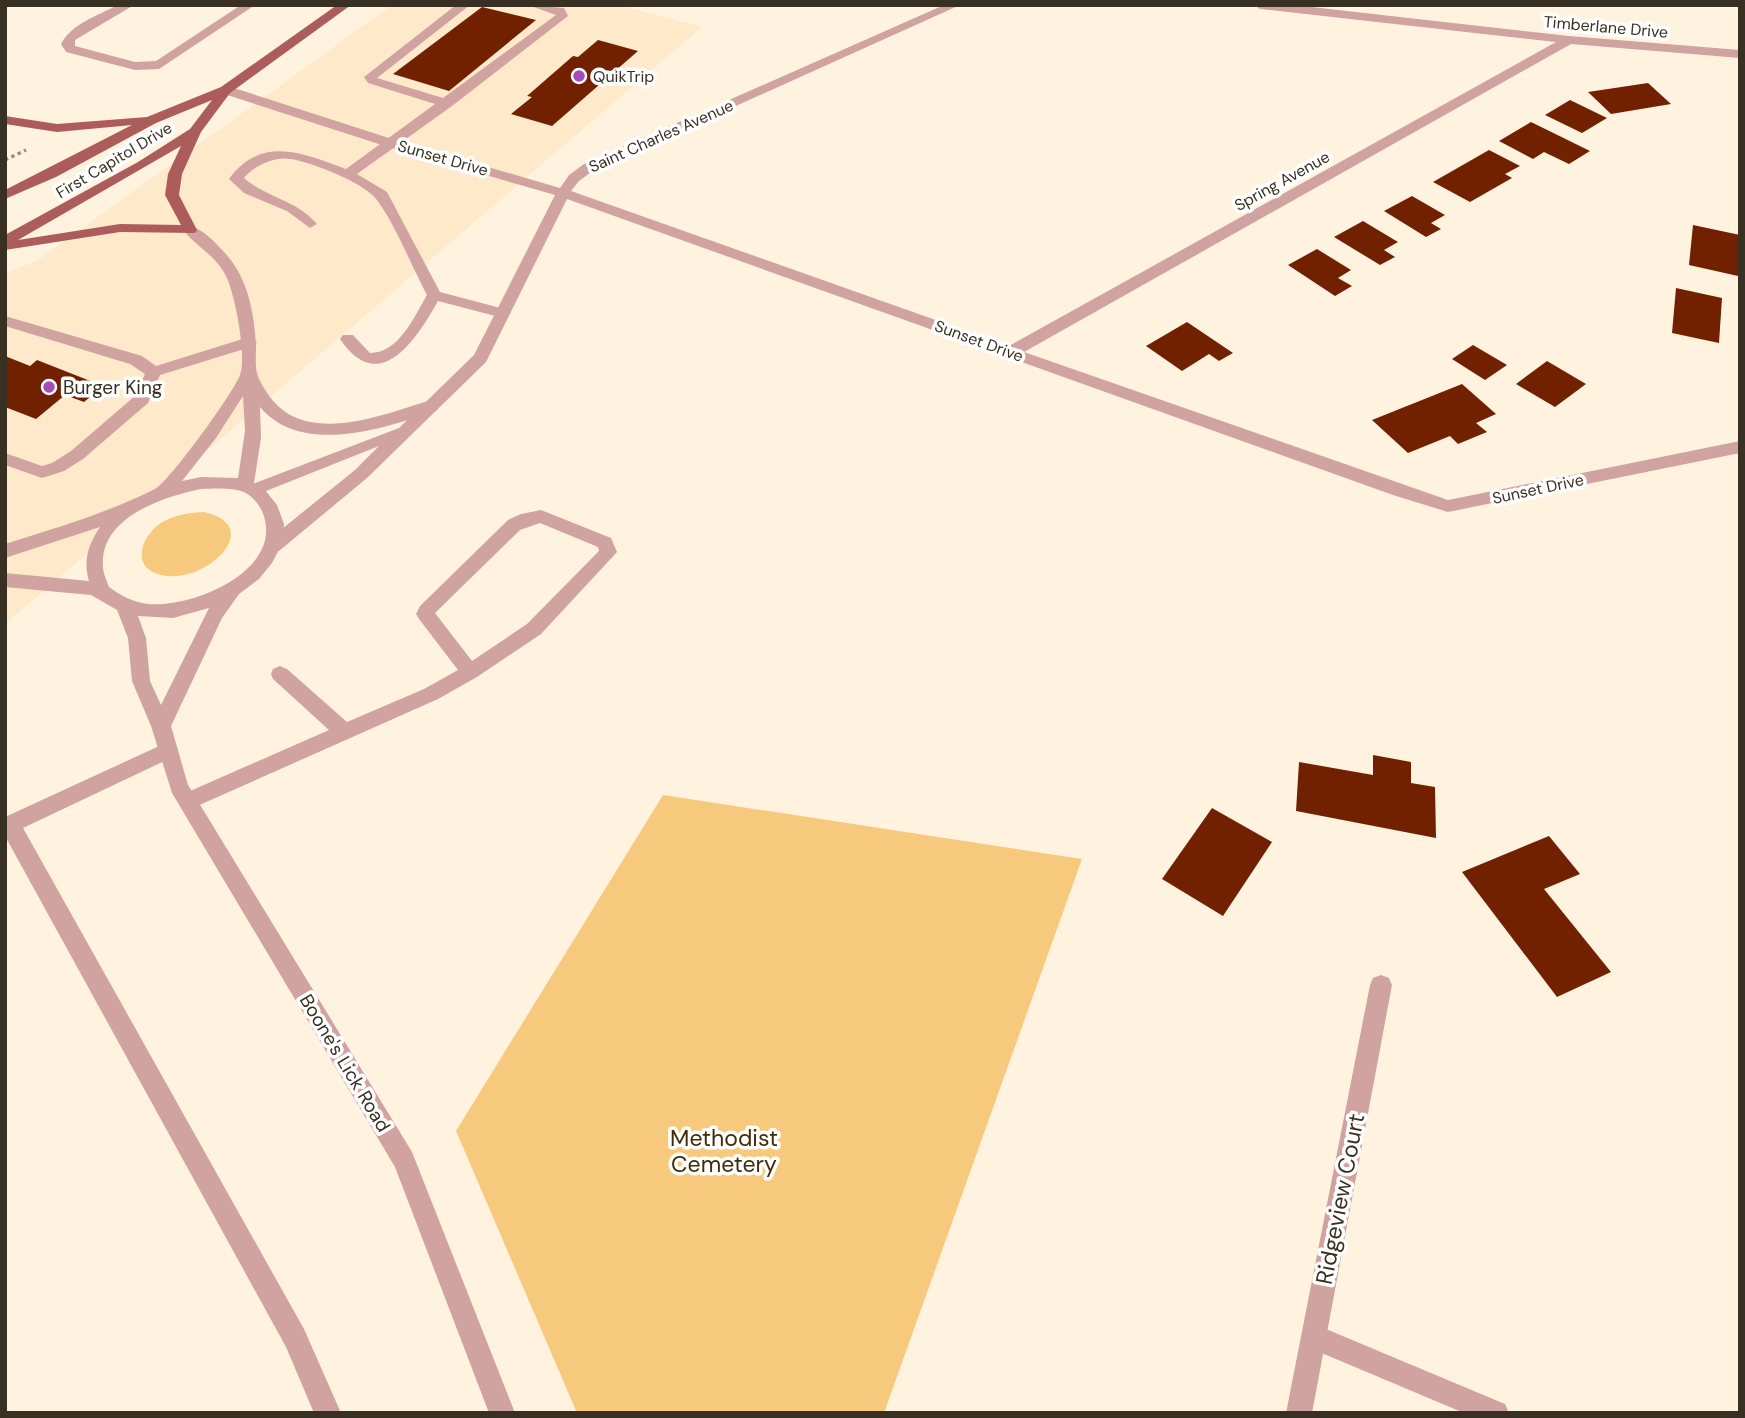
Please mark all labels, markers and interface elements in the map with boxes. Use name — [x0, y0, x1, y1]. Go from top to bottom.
street label: Timberlane Drive — [1543, 11, 1669, 43]
place label: QuikTrip — [593, 66, 654, 87]
marker: QuikTrip — [571, 68, 587, 84]
street label: Saint Charles Avenue — [585, 95, 737, 177]
street label: First Capitol Drive — [52, 117, 176, 203]
street label: Sunset Drive — [395, 135, 491, 181]
street label: Spring Avenue — [1231, 146, 1333, 216]
street label: Sunset Drive — [932, 315, 1026, 367]
place label: Burger King — [63, 375, 163, 400]
marker: Burger King — [41, 379, 57, 395]
street label: Sunset Drive — [1490, 469, 1586, 509]
street label: Boone's Lick Road — [294, 989, 396, 1137]
street label: Ridgeview Court — [1309, 1111, 1371, 1287]
park label: Methodist Cemetery — [670, 1123, 778, 1179]

